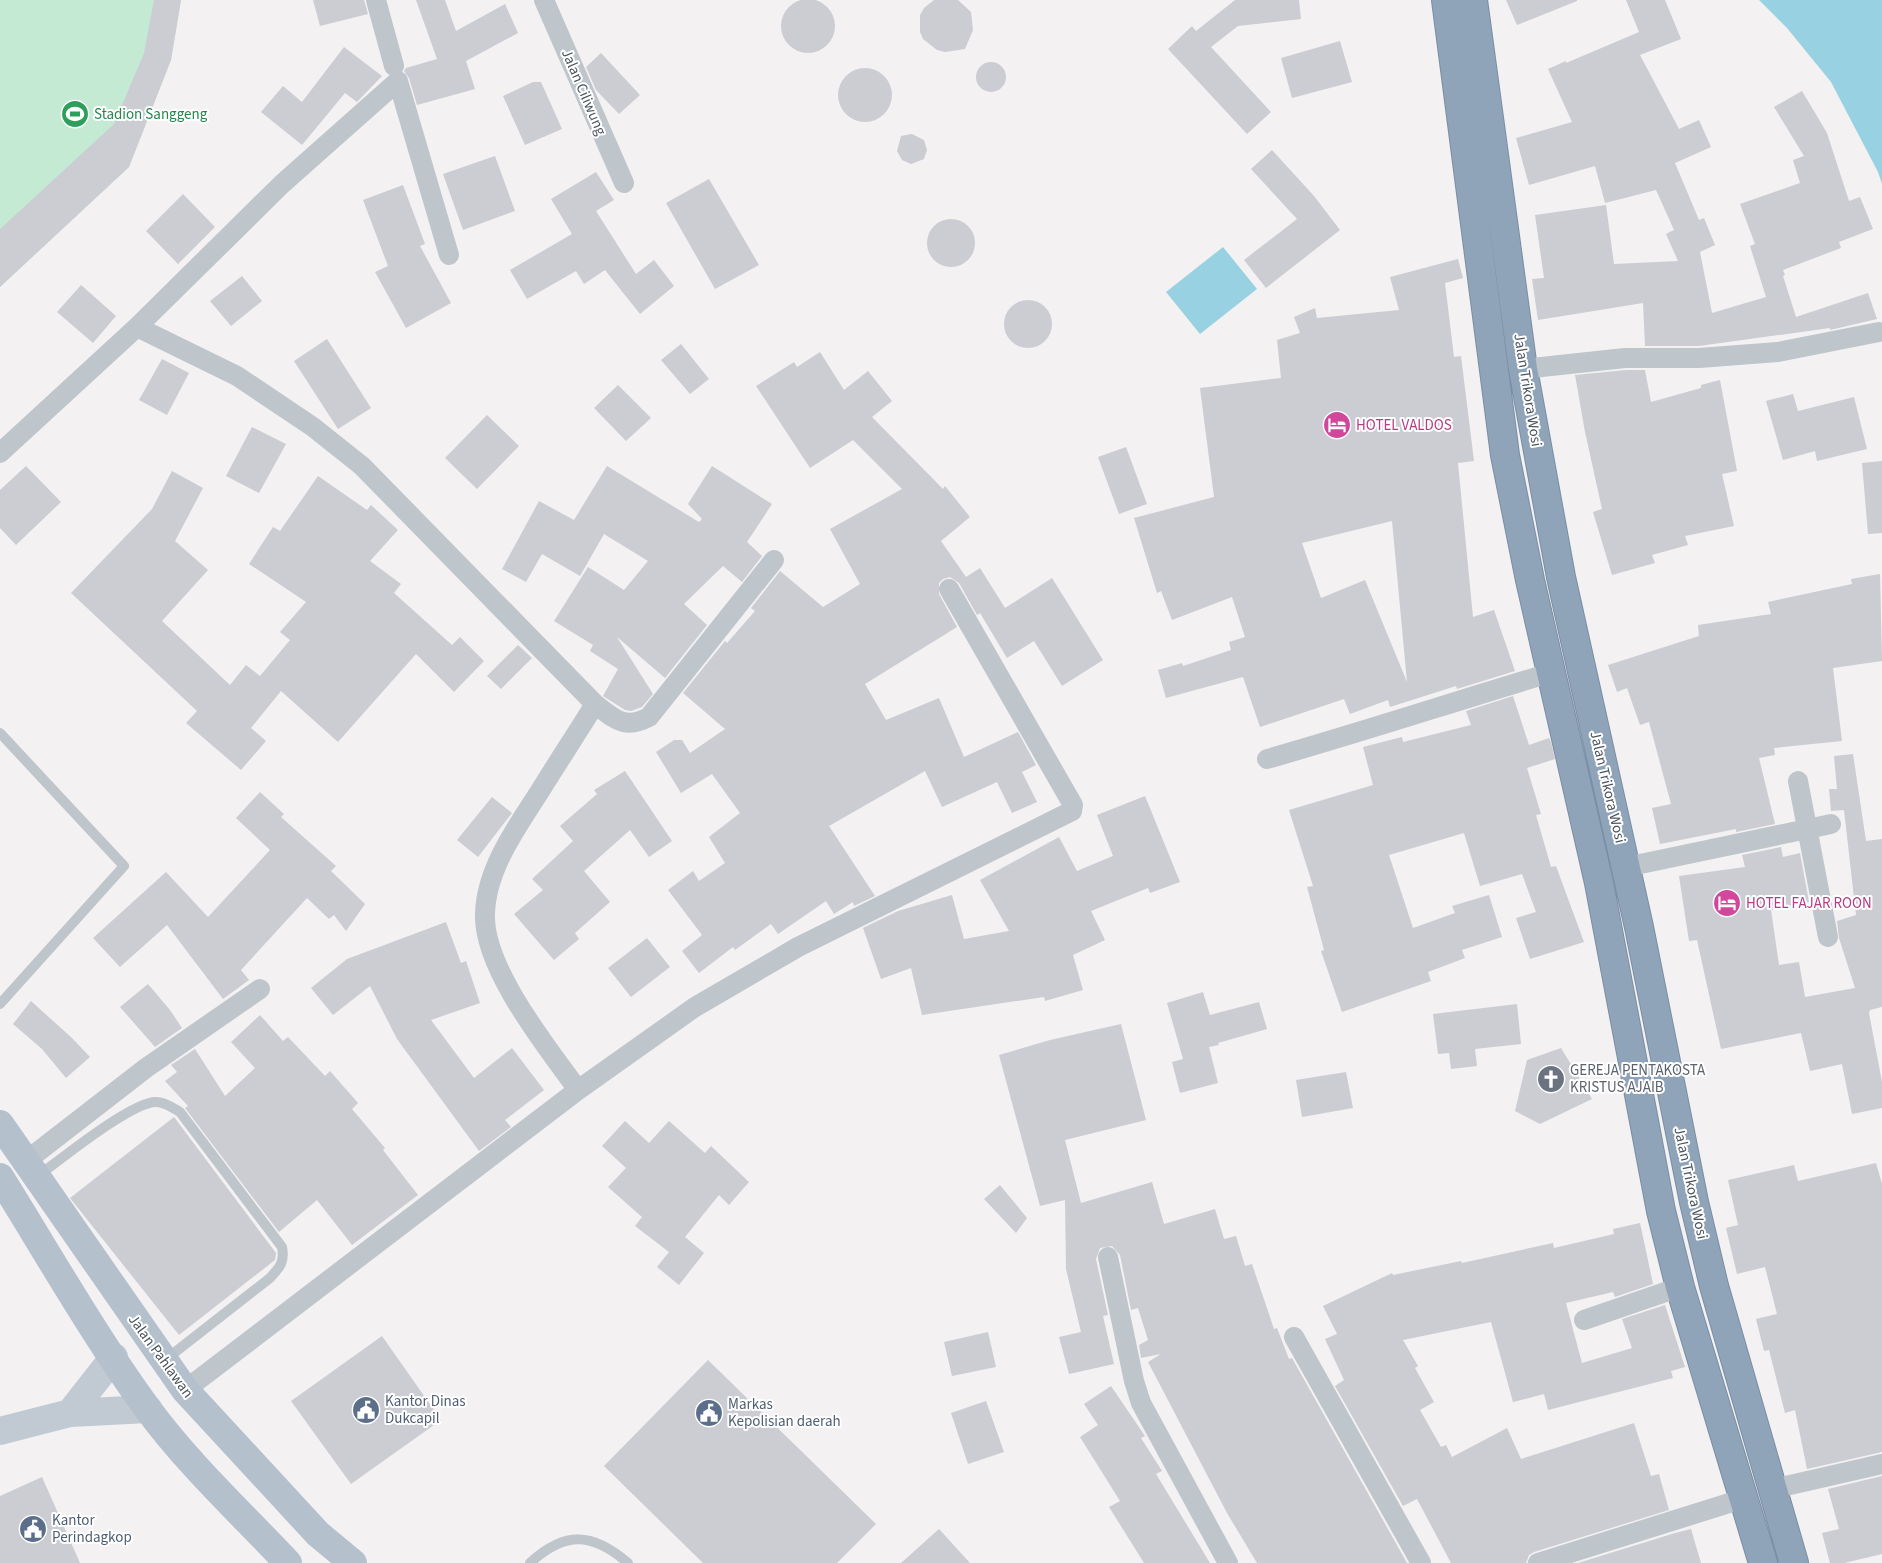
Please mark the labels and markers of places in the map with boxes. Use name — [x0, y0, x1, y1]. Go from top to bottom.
sports icon: Stadion Sanggeng — [60, 99, 90, 129]
place label: Stadion Sanggeng — [94, 104, 208, 125]
hotel icon: HOTEL VALDOS — [1322, 410, 1352, 440]
place label: HOTEL VALDOS — [1356, 415, 1452, 436]
hotel icon: HOTEL FAJAR ROON — [1712, 888, 1742, 918]
place label: HOTEL FAJAR ROON — [1746, 893, 1872, 914]
place label: GEREJA PENTAKOSTA KRISTUS AJAIB — [1570, 1060, 1706, 1098]
church icon: GEREJA PENTAKOSTA KRISTUS AJAIB — [1536, 1064, 1566, 1094]
place label: Kantor Dinas Dukcapil — [385, 1391, 466, 1429]
place label: Markas Kepolisian daerah — [728, 1394, 841, 1432]
public building icon: Kantor Dinas Dukcapil — [351, 1395, 381, 1425]
public building icon: Markas Kepolisian daerah — [694, 1398, 724, 1428]
place label: Kantor Perindagkop — [52, 1510, 132, 1548]
public building icon: Kantor Perindagkop — [18, 1514, 48, 1544]

